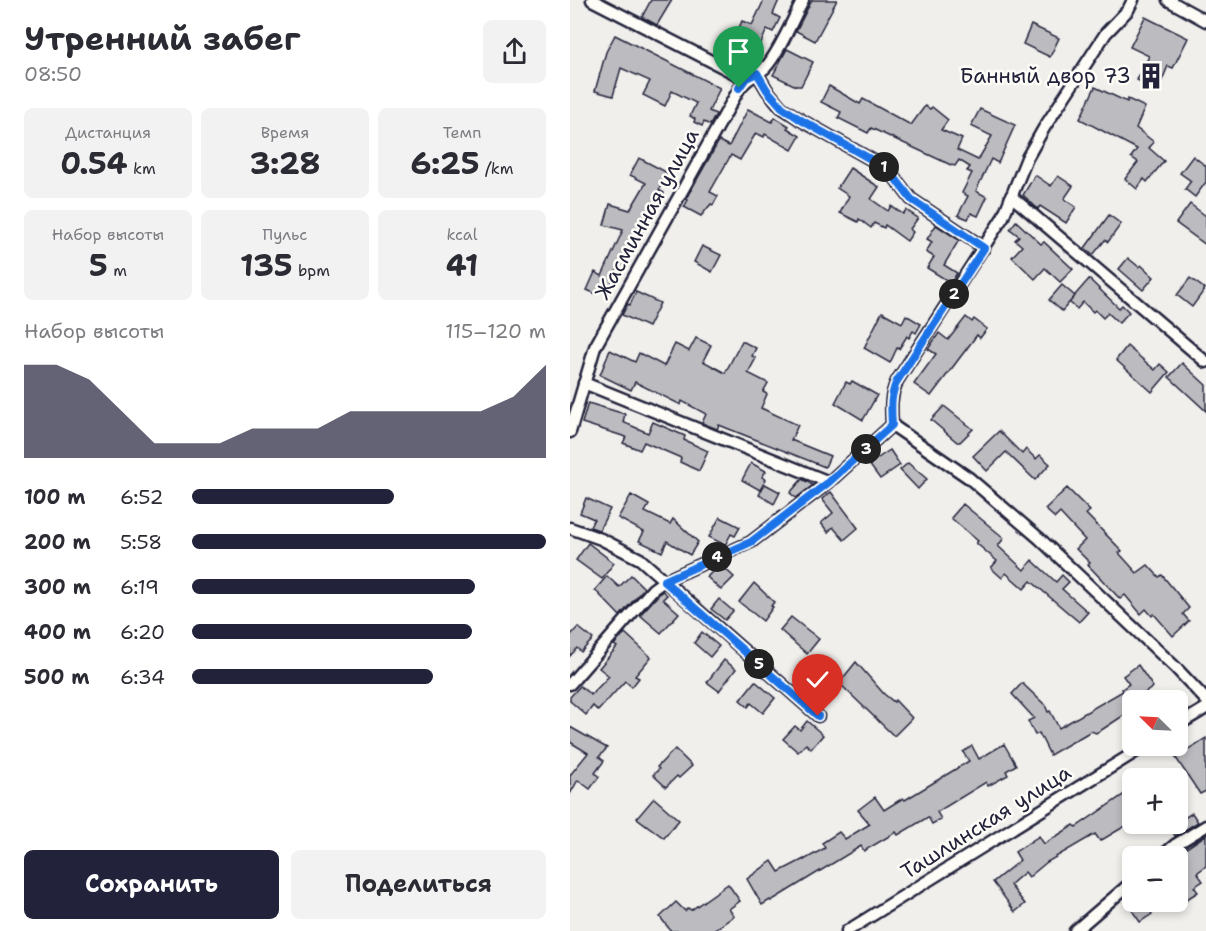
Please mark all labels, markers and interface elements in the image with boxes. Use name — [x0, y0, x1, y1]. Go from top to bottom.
text: Утренний забег — [24, 16, 301, 61]
button: share — [483, 20, 546, 83]
pin — [713, 26, 764, 88]
icon: arrive — [722, 35, 755, 68]
text: 08:50 — [24, 61, 82, 87]
building icon: Банный двор 73 — [1136, 61, 1166, 91]
place label: Банный двор 73 — [960, 62, 1131, 90]
text: Дистанция — [65, 122, 151, 143]
text: Время — [261, 122, 309, 143]
text: Темп — [443, 122, 481, 143]
street label: Жасминная улица — [588, 124, 706, 304]
text: 0.54 — [60, 143, 128, 184]
text: 3:28 — [250, 143, 320, 184]
text: 6:25 — [411, 143, 479, 184]
pin: 1 — [869, 152, 899, 182]
text: 1 — [880, 156, 888, 177]
text: km — [128, 158, 156, 179]
text: /km — [479, 158, 513, 179]
text: Набор высоты — [52, 224, 164, 245]
text: Пульс — [263, 224, 307, 245]
text: kcal — [446, 224, 478, 245]
text: 5 — [89, 245, 108, 286]
text: 135 — [240, 245, 292, 286]
text: 41 — [446, 245, 478, 286]
text: m — [108, 260, 127, 281]
text: bpm — [292, 260, 330, 281]
pin: 2 — [939, 279, 969, 309]
text: 2 — [948, 283, 960, 304]
text: Набор высоты — [24, 318, 164, 344]
text: 115–120 m — [445, 318, 546, 344]
pin: 3 — [851, 434, 881, 464]
text: 3 — [860, 438, 872, 459]
text: 100 m — [24, 484, 86, 510]
text: 6:52 — [120, 484, 164, 510]
text: 200 m — [24, 529, 91, 555]
text: 5:58 — [120, 529, 162, 555]
pin: 4 — [702, 542, 732, 572]
text: 4 — [711, 546, 723, 567]
text: 300 m — [24, 574, 91, 600]
text: 6:19 — [120, 574, 159, 600]
text: 400 m — [24, 619, 91, 645]
text: 6:20 — [120, 619, 165, 645]
pin: 5 — [744, 649, 774, 679]
text: 5 — [754, 653, 764, 674]
pin — [792, 654, 843, 716]
icon: check — [801, 663, 834, 696]
text: 500 m — [24, 664, 90, 690]
text: 6:34 — [120, 664, 165, 690]
north arrow — [1122, 690, 1188, 756]
map controls — [1122, 690, 1188, 912]
street label: Ташлинская улица — [896, 758, 1076, 886]
button: + — [1122, 768, 1188, 834]
button: − — [1122, 846, 1188, 912]
button: Сохранить — [24, 850, 279, 919]
button: Поделиться — [291, 850, 546, 919]

